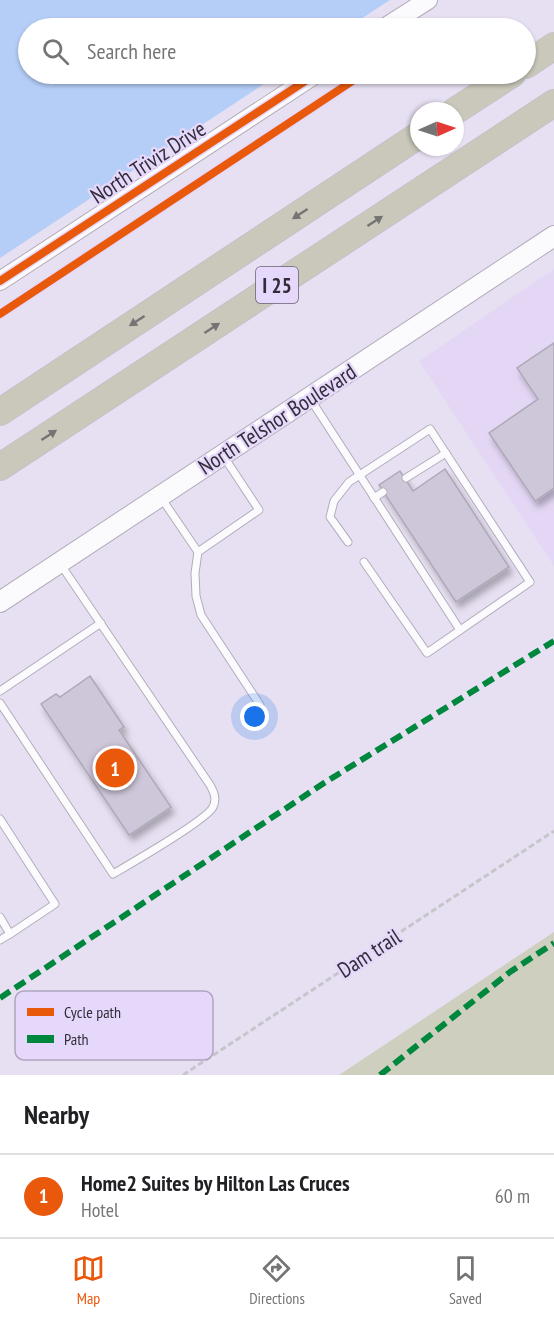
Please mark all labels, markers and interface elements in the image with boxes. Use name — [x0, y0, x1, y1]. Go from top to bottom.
search box — [18, 18, 536, 84]
icon: search — [39, 35, 72, 68]
text: Search here — [87, 37, 176, 65]
north arrow — [410, 102, 464, 156]
street label: North Triviz Drive — [85, 114, 211, 210]
one-way arrow — [292, 208, 308, 219]
one-way arrow — [367, 216, 383, 227]
road number: I 25 — [256, 267, 298, 303]
one-way arrow — [130, 315, 146, 327]
one-way arrow — [204, 323, 220, 334]
street label: North Telshor Boulevard — [193, 357, 361, 481]
one-way arrow — [41, 430, 57, 441]
your location — [240, 702, 269, 731]
pin: 1 — [96, 746, 134, 790]
street label: Dam trail — [332, 922, 407, 984]
legend — [15, 991, 213, 1060]
text: Cycle path — [64, 1002, 121, 1022]
text: Path — [64, 1029, 89, 1049]
text: Nearby — [24, 1098, 89, 1131]
text: Home2 Suites by Hilton Las Cruces — [81, 1169, 350, 1197]
text: 1 — [39, 1183, 48, 1209]
text: 60 m — [495, 1183, 530, 1209]
text: Hotel — [81, 1197, 119, 1223]
tab: Map — [72, 1252, 105, 1308]
tab: Directions — [249, 1252, 305, 1308]
tab: Saved — [449, 1252, 482, 1308]

